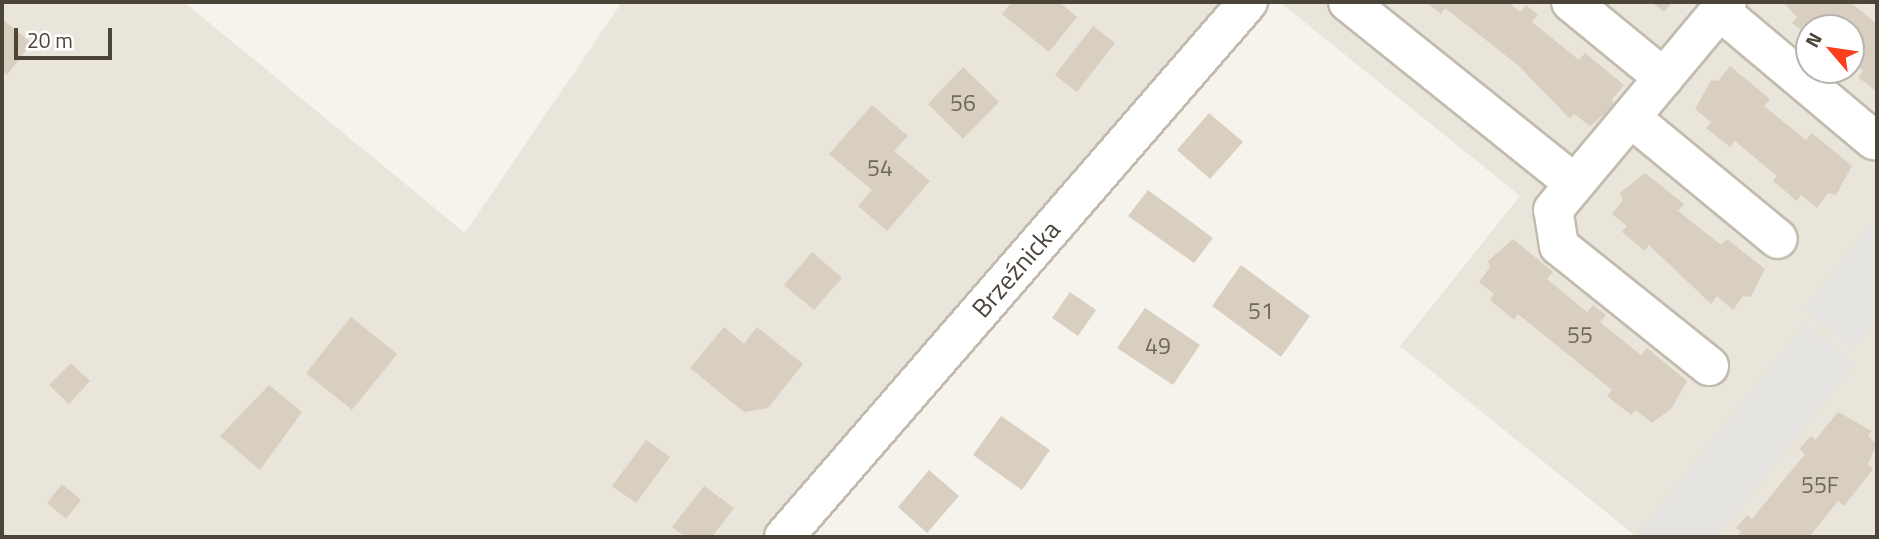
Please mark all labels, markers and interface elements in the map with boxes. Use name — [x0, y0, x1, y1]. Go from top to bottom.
scale bar — [18, 14, 116, 58]
north arrow — [1795, 14, 1865, 84]
text: 20 m — [27, 24, 73, 56]
text: N — [1797, 27, 1829, 52]
house number: 56 — [950, 89, 976, 117]
house number: 54 — [867, 154, 893, 182]
street label: Brzeźnicka — [965, 214, 1067, 324]
house number: 51 — [1248, 297, 1274, 325]
house number: 55 — [1567, 321, 1593, 349]
house number: 49 — [1145, 332, 1171, 360]
house number: 55F — [1801, 471, 1839, 499]

